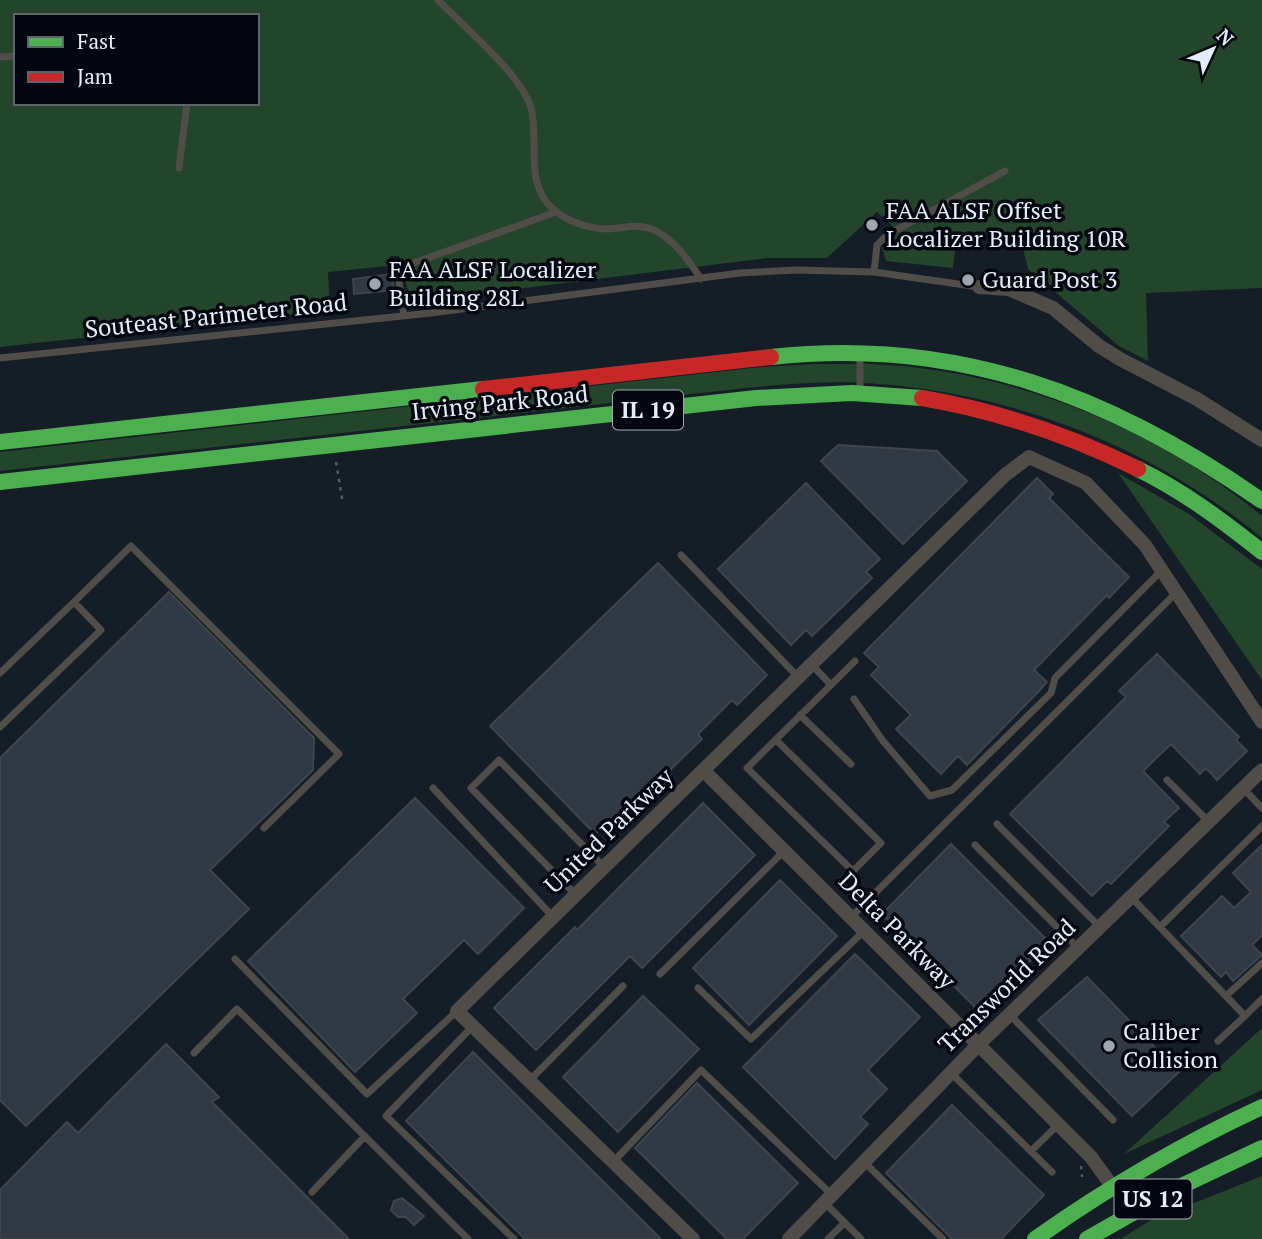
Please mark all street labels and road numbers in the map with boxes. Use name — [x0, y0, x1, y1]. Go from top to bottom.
street label: Souteast Parimeter Road — [83, 285, 349, 345]
street label: Irving Park Road — [410, 377, 590, 427]
road number: IL 19 — [613, 390, 683, 430]
street label: United Parkway — [537, 760, 680, 900]
street label: Delta Parkway — [832, 865, 964, 996]
street label: Transworld Road — [931, 911, 1082, 1059]
road number: US 12 — [1114, 1180, 1192, 1218]

